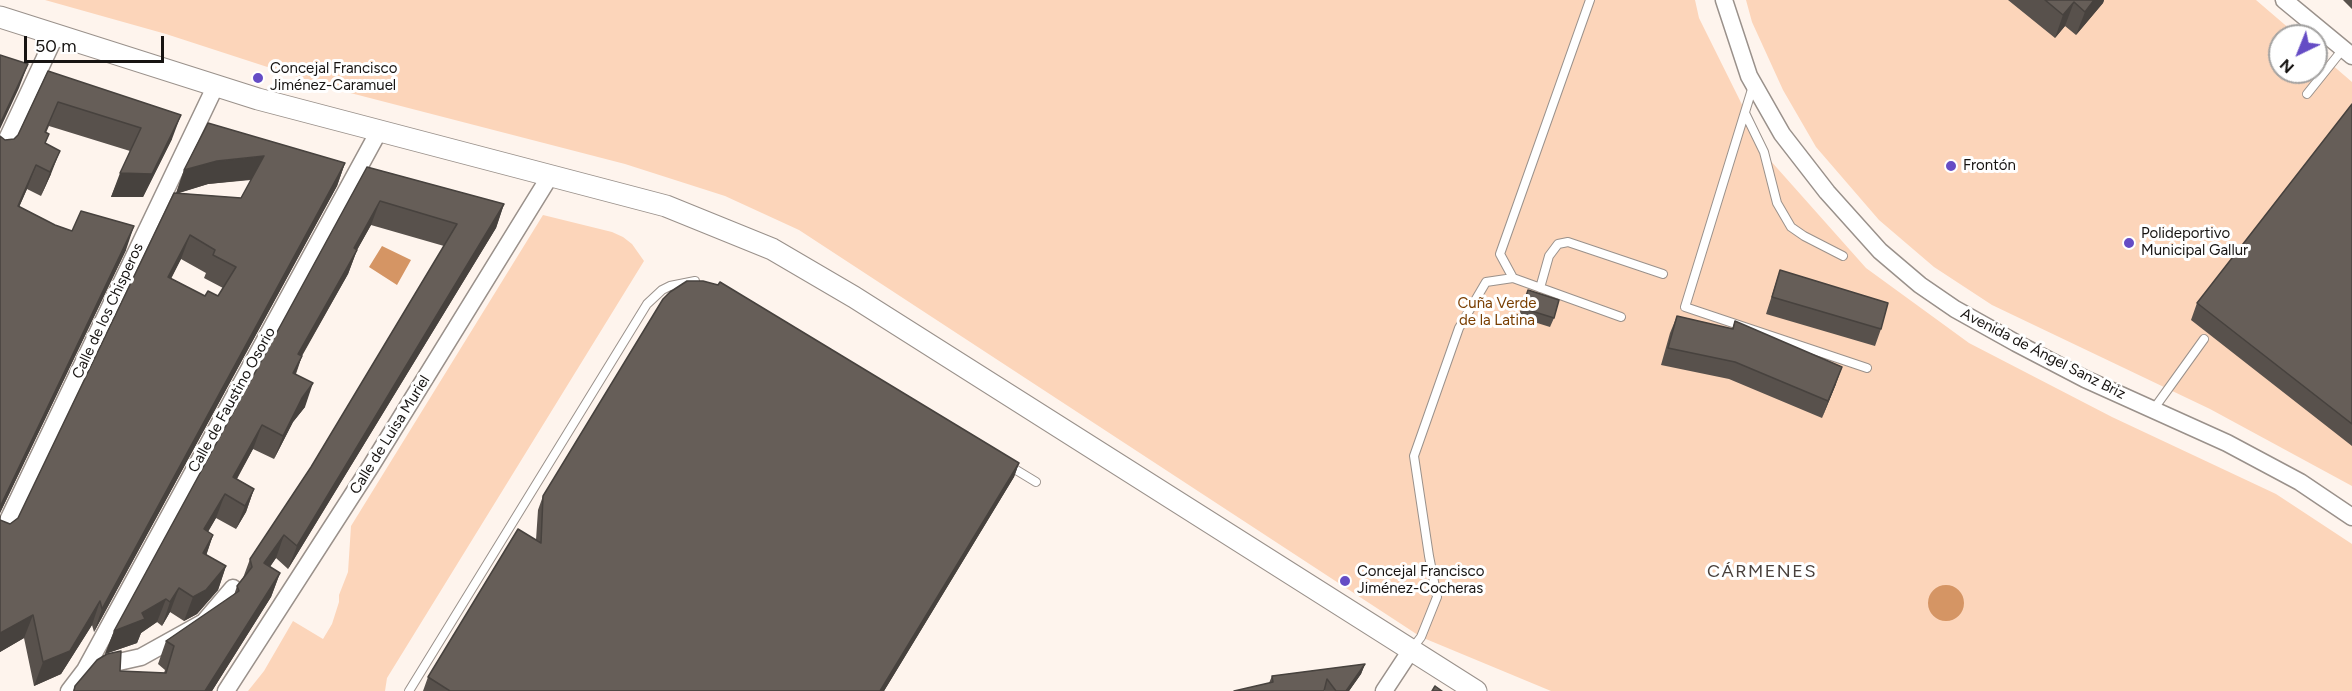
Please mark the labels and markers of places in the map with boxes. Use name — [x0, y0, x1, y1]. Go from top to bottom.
place label: Concejal Francisco Jiménez-Caramuel — [270, 60, 397, 95]
marker: Concejal Francisco Jiménez-Caramuel — [251, 71, 265, 85]
place label: Frontón — [1963, 157, 2016, 175]
marker: Frontón — [1944, 159, 1958, 173]
place label: Polideportivo Municipal Gallur — [2141, 225, 2248, 260]
marker: Polideportivo Municipal Gallur — [2122, 236, 2136, 250]
place label: Concejal Francisco Jiménez-Cocheras — [1357, 563, 1484, 598]
marker: Concejal Francisco Jiménez-Cocheras — [1338, 574, 1352, 588]

